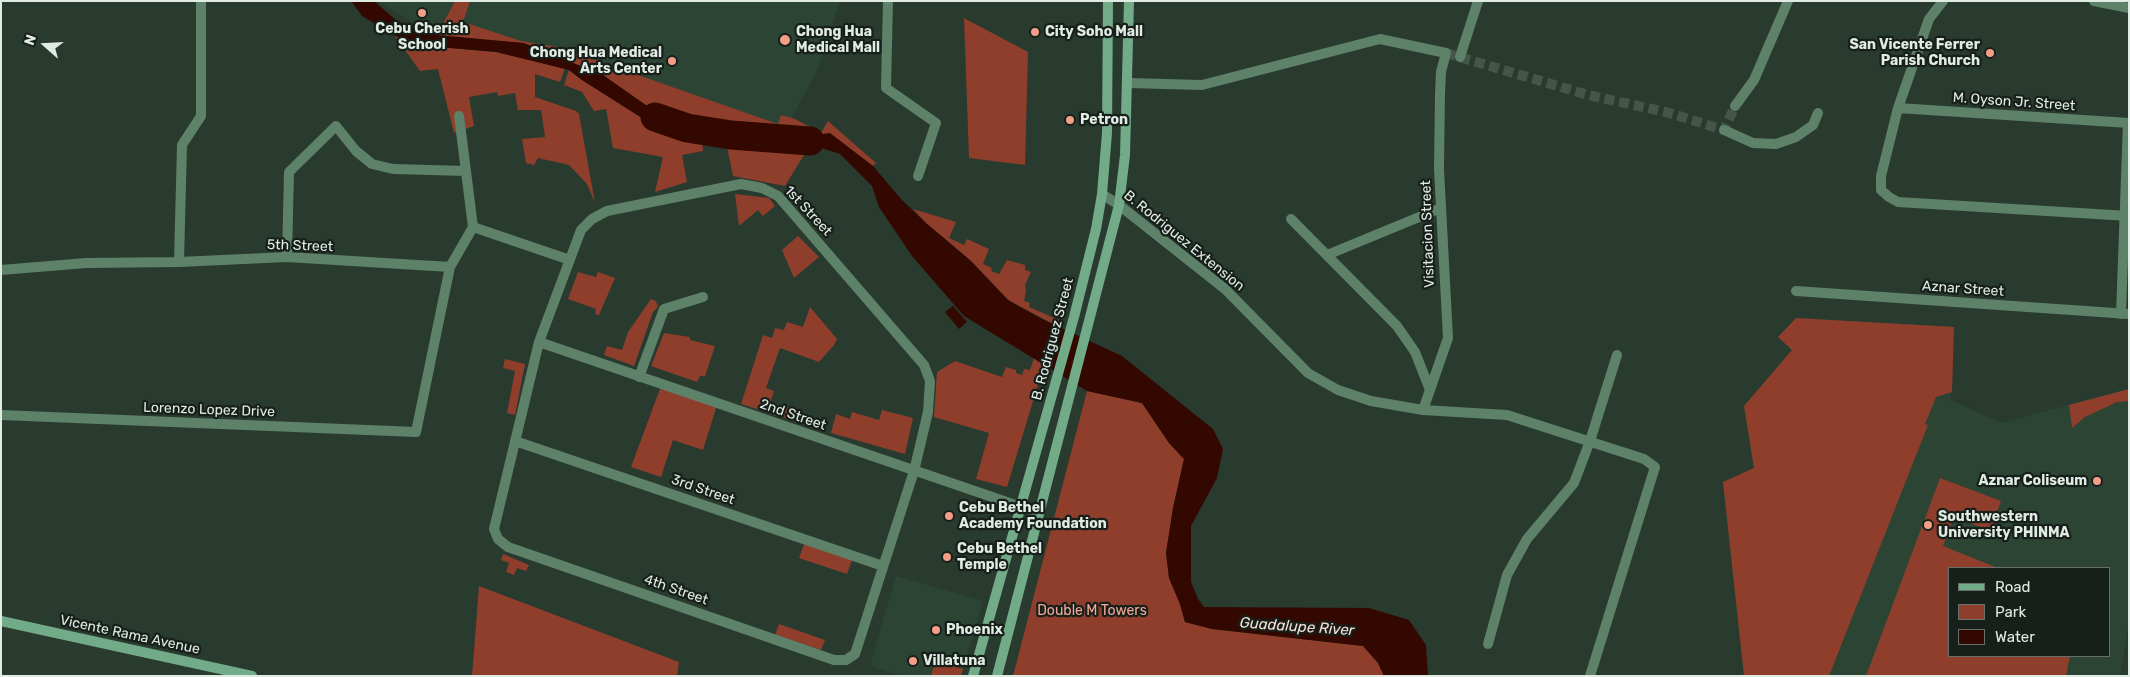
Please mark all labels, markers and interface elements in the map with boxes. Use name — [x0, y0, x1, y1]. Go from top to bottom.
marker: Cebu Cherish School — [416, 7, 428, 19]
north arrow — [20, 20, 70, 70]
place label: Cebu Cherish School — [375, 21, 469, 54]
place label: Chong Hua Medical Mall — [796, 24, 880, 56]
place label: City Soho Mall — [1045, 24, 1143, 40]
marker: City Soho Mall — [1029, 26, 1041, 38]
text: N — [21, 32, 40, 47]
marker: Chong Hua Medical Mall — [778, 33, 792, 47]
place label: San Vicente Ferrer Parish Church — [1849, 37, 1980, 70]
place label: Chong Hua Medical Arts Center — [530, 45, 662, 78]
marker: San Vicente Ferrer Parish Church — [1984, 47, 1996, 59]
marker: Chong Hua Medical Arts Center — [666, 55, 678, 67]
street label: M. Oyson Jr. Street — [1952, 89, 2076, 115]
place label: Petron — [1080, 112, 1128, 128]
marker: Petron — [1064, 114, 1076, 126]
street label: Visitacion Street — [1418, 180, 1438, 288]
street label: 1st Street — [781, 182, 835, 240]
street label: B. Rodriguez Extension — [1120, 187, 1248, 295]
street label: 5th Street — [267, 236, 333, 256]
street label: B. Rodriguez Street — [1029, 276, 1077, 402]
street label: Aznar Street — [1922, 278, 2004, 300]
street label: 2nd Street — [758, 396, 828, 434]
street label: Lorenzo Lopez Drive — [143, 399, 275, 421]
street label: 3rd Street — [669, 471, 737, 509]
place label: Aznar Coliseum — [1978, 473, 2087, 489]
marker: Aznar Coliseum — [2091, 475, 2103, 487]
place label: Cebu Bethel Academy Foundation — [959, 500, 1107, 532]
place label: Southwestern University PHINMA — [1938, 509, 2070, 542]
marker: Cebu Bethel Academy Foundation — [943, 510, 955, 522]
marker: Southwestern University PHINMA — [1922, 519, 1934, 531]
place label: Cebu Bethel Temple — [957, 541, 1042, 574]
marker: Cebu Bethel Temple — [941, 551, 953, 563]
legend — [1948, 567, 2110, 657]
street label: 4th Street — [642, 571, 710, 609]
text: Road — [1995, 578, 2031, 596]
park label: Double M Towers — [1037, 603, 1147, 619]
text: Park — [1995, 603, 2026, 621]
street label: Vicente Rama Avenue — [58, 612, 202, 658]
water label: Guadalupe River — [1239, 614, 1355, 640]
place label: Phoenix — [946, 622, 1003, 638]
marker: Phoenix — [930, 624, 942, 636]
text: Water — [1995, 628, 2035, 646]
place label: Villatuna — [923, 653, 986, 669]
marker: Villatuna — [907, 655, 919, 667]

